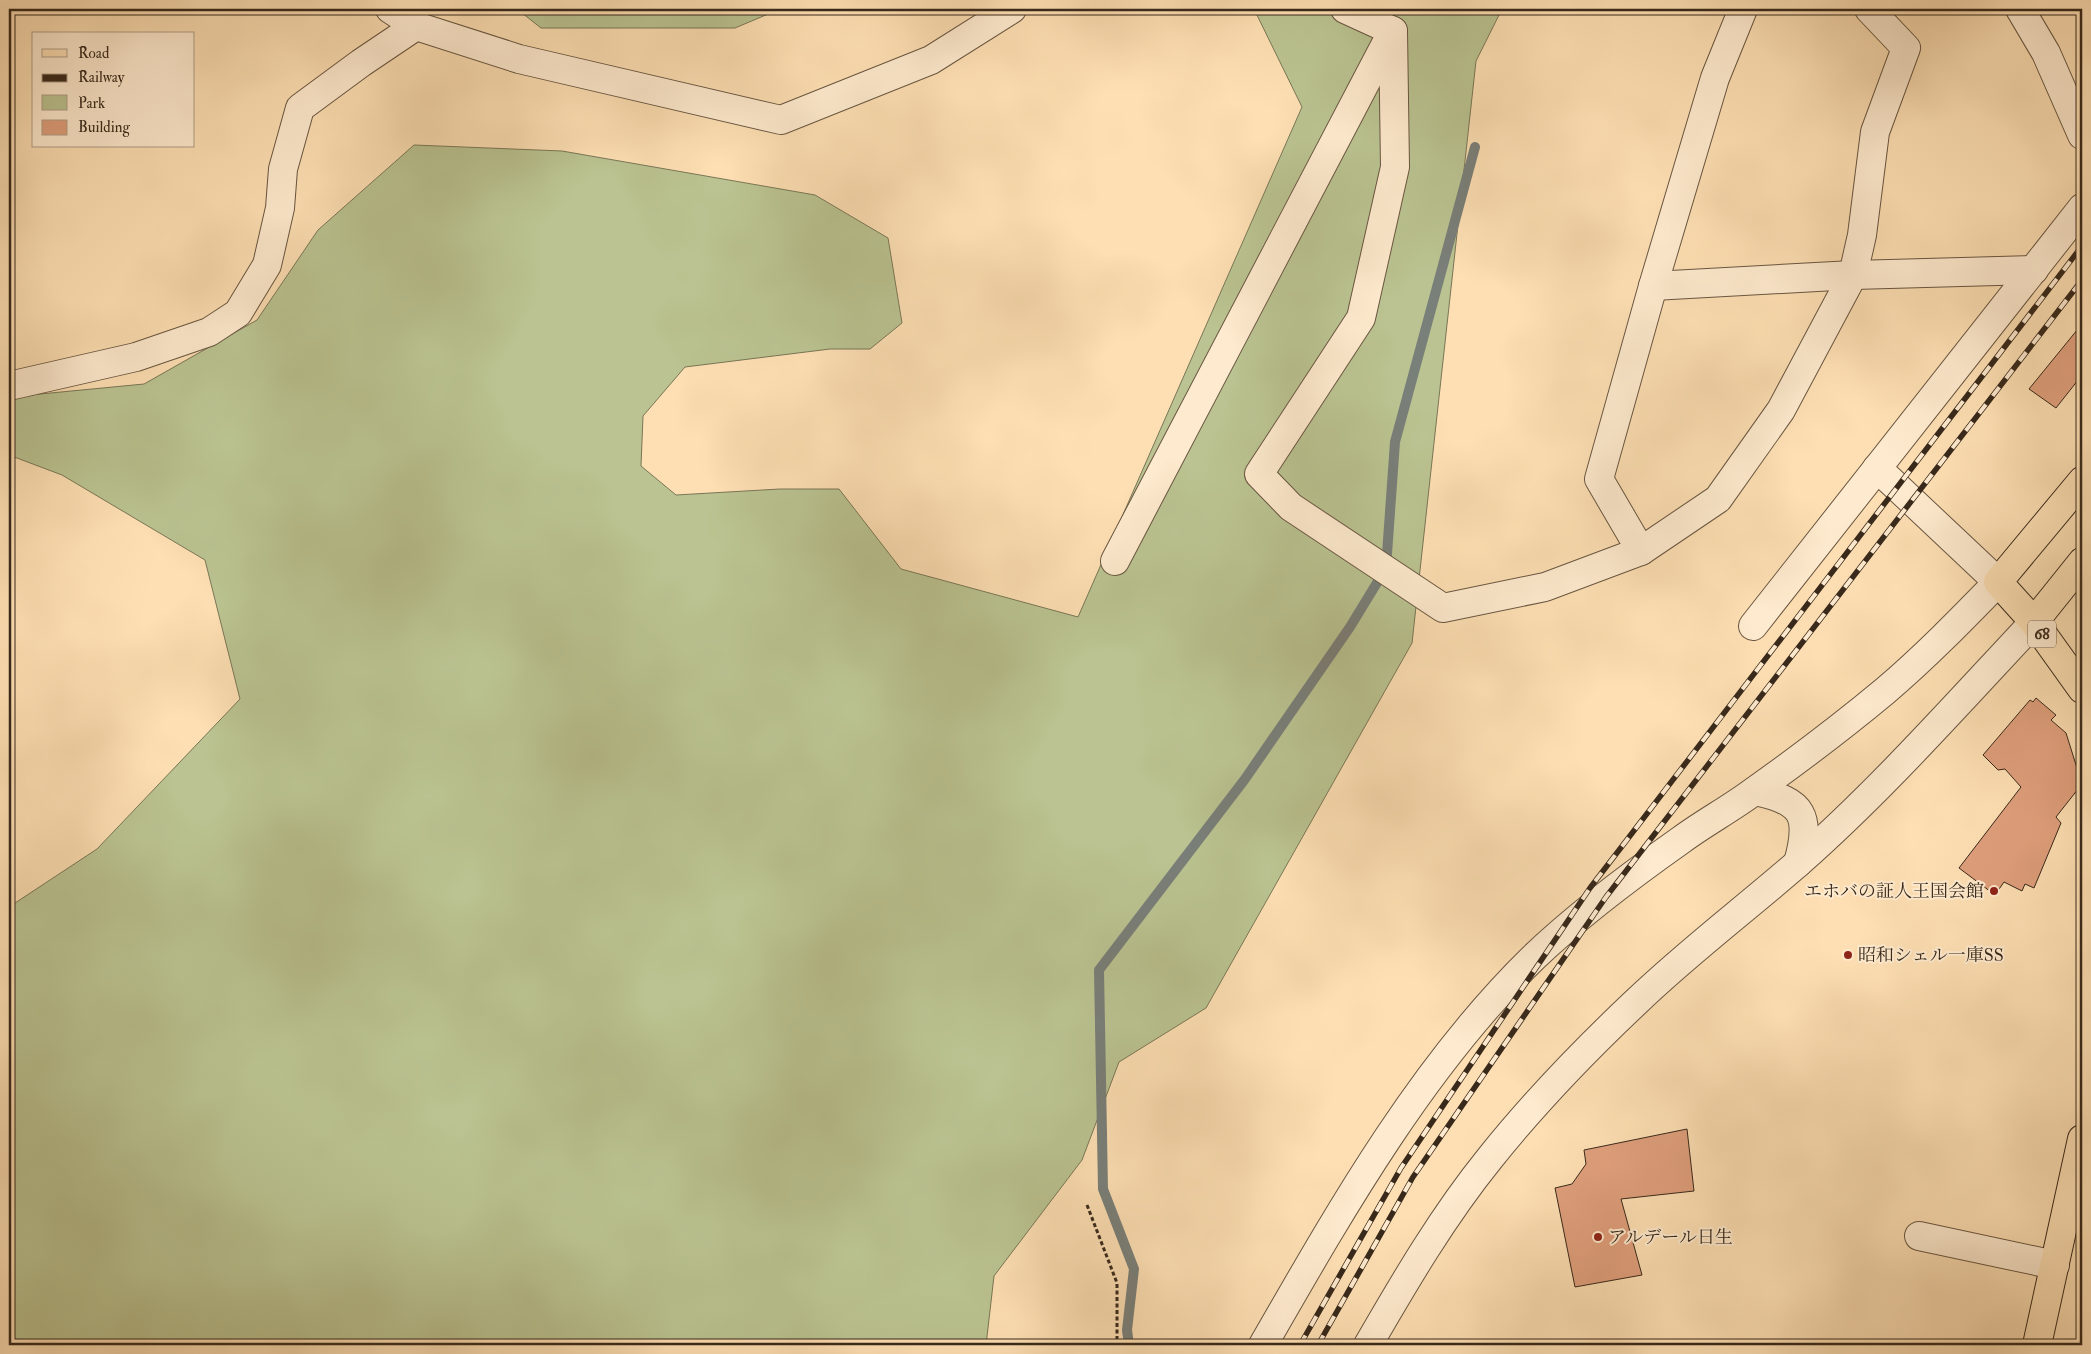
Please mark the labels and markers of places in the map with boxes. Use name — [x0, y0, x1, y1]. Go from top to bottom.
place label: エホバの証人王国会館 — [1804, 880, 1984, 903]
marker: エホバの証人王国会館 — [1988, 885, 2000, 897]
place label: 昭和シェル一庫SS — [1858, 944, 2004, 967]
marker: 昭和シェル一庫SS — [1842, 949, 1854, 961]
place label: アルデール日生 — [1608, 1226, 1733, 1249]
marker: アルデール日生 — [1592, 1231, 1604, 1243]

